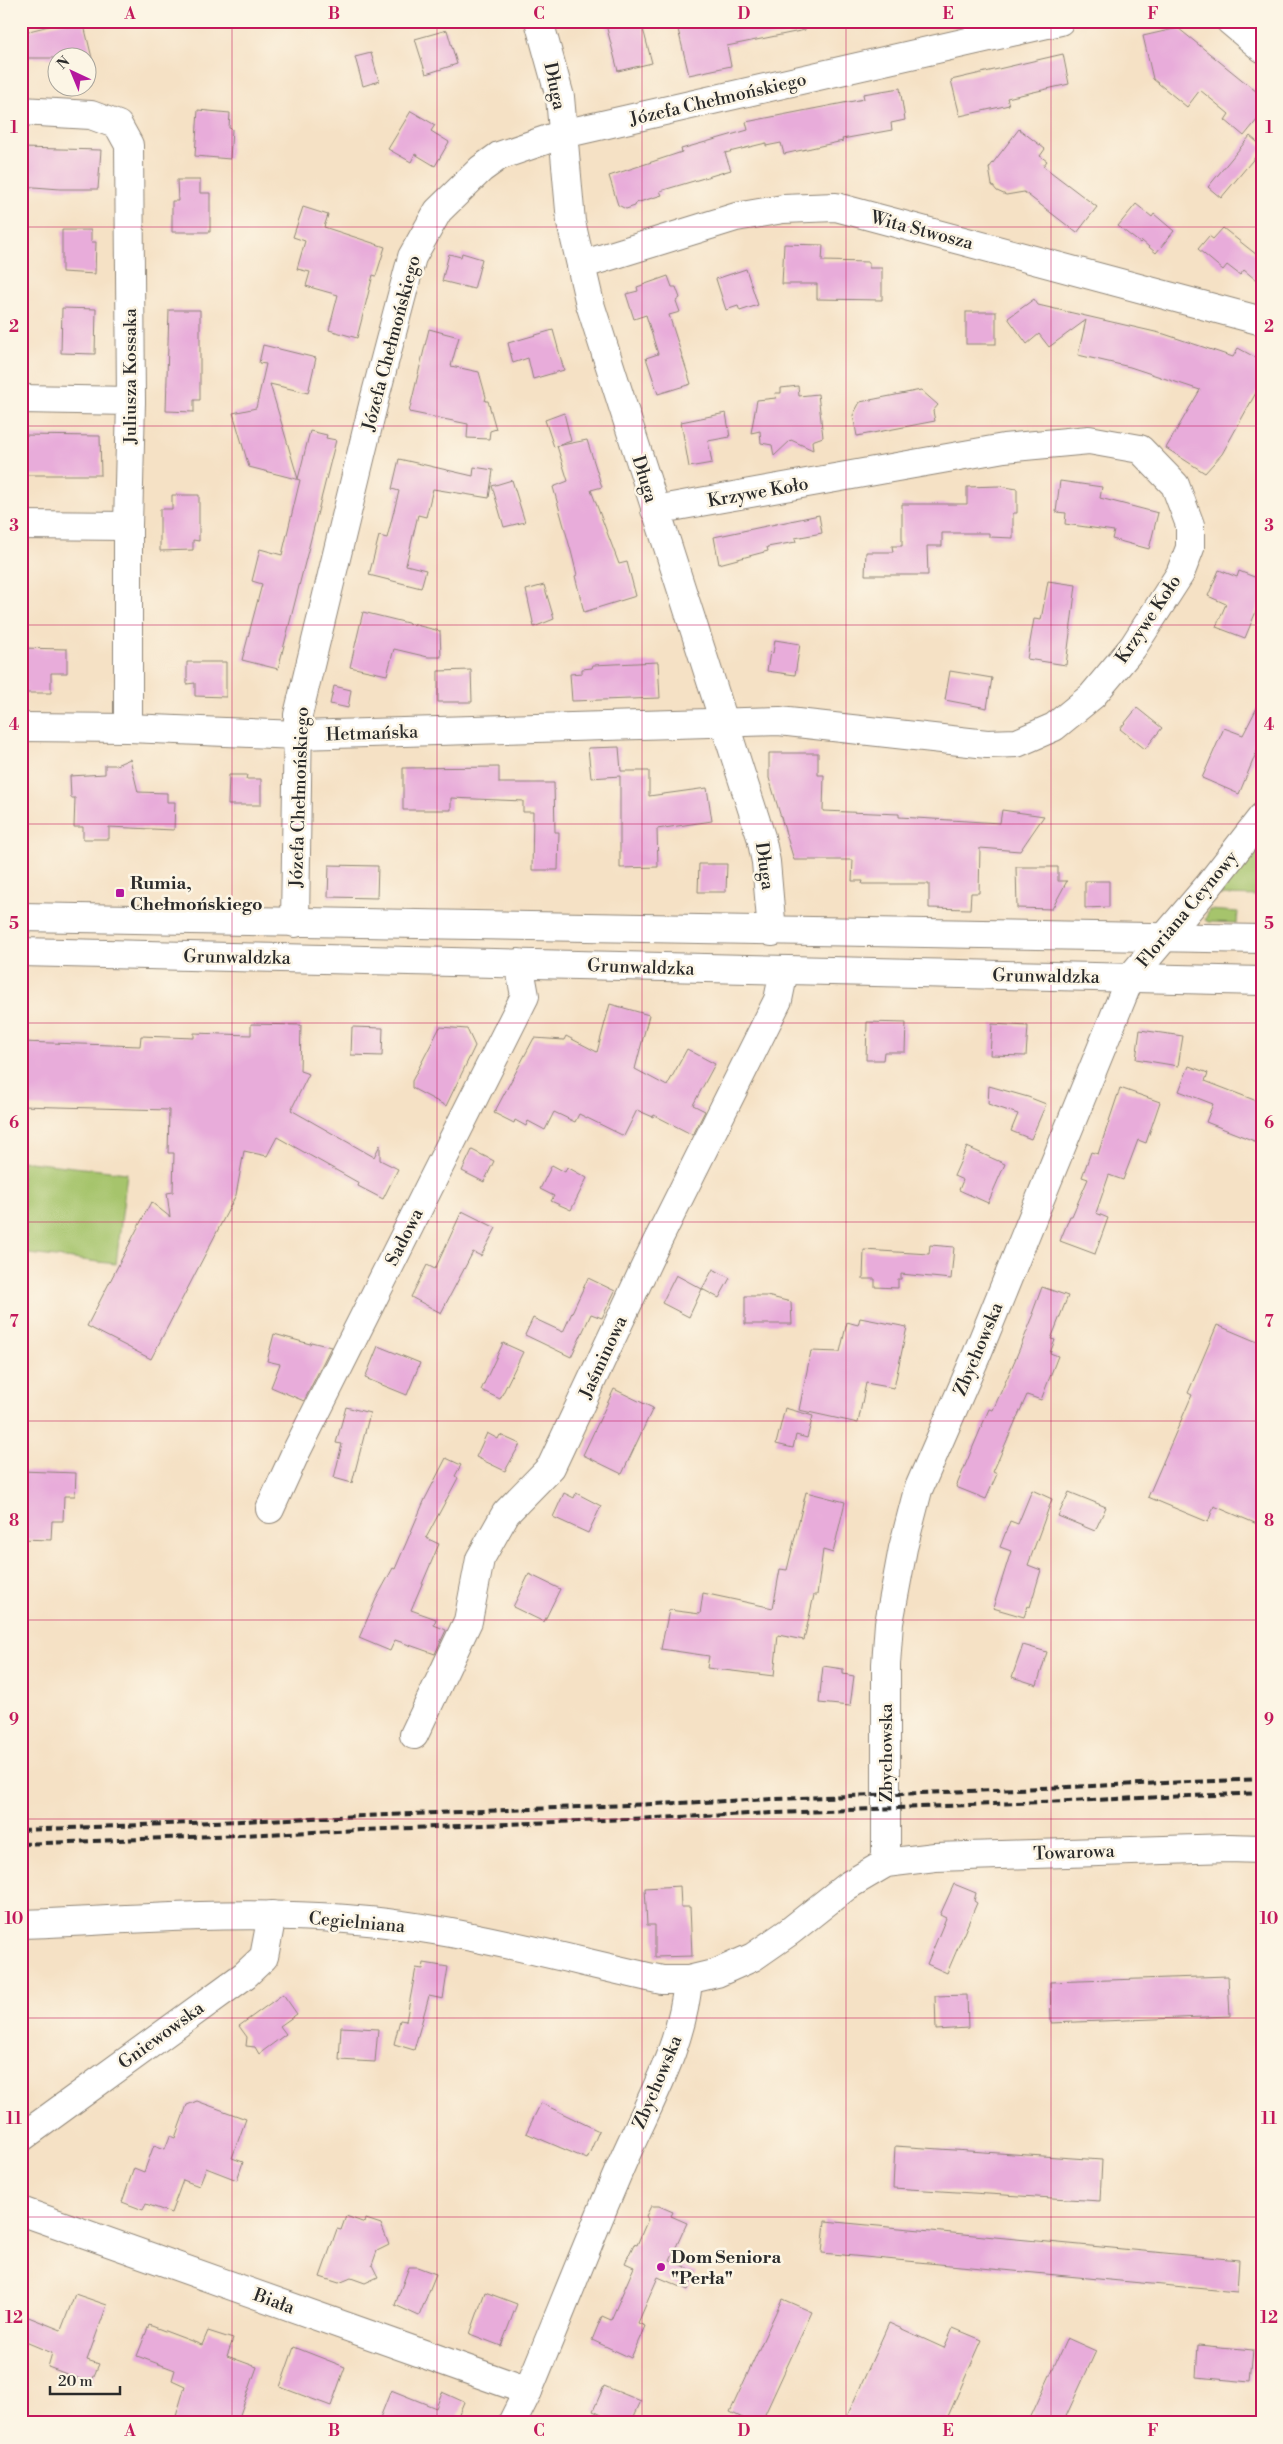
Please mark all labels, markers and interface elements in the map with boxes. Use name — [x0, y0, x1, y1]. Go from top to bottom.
text: A — [123, 4, 136, 24]
text: B — [328, 4, 340, 24]
text: C — [533, 4, 545, 24]
text: D — [738, 4, 751, 24]
text: E — [942, 4, 954, 24]
text: F — [1147, 4, 1159, 24]
north arrow — [48, 48, 98, 98]
text: N — [53, 53, 74, 74]
street label: Długa — [538, 60, 571, 113]
street label: Józefa Chełmońskiego — [626, 68, 809, 131]
text: 1 — [10, 118, 18, 138]
text: 1 — [1265, 118, 1273, 138]
street label: Wita Stwosza — [867, 205, 977, 255]
street label: Józefa Chełmońskiego — [357, 253, 426, 434]
street label: Juliusza Kossaka — [119, 307, 142, 445]
text: 2 — [9, 317, 19, 337]
text: 2 — [1264, 317, 1274, 337]
street label: Długa — [627, 453, 663, 506]
street label: Krzywe Koło — [706, 472, 810, 513]
text: 3 — [9, 516, 19, 536]
text: 3 — [1264, 516, 1274, 536]
street label: Krzywe Koło — [1110, 571, 1186, 668]
street label: Józefa Chełmońskiego — [285, 706, 314, 889]
text: 4 — [9, 715, 20, 735]
text: 4 — [1264, 715, 1275, 735]
street label: Hetmańska — [325, 720, 420, 747]
street label: Długa — [750, 841, 779, 892]
street label: Floriana Ceynowy — [1132, 846, 1243, 973]
place label: Rumia, Chełmońskiego — [130, 872, 263, 916]
marker: Rumia, Chełmońskiego — [114, 887, 126, 899]
text: 5 — [9, 914, 19, 934]
text: 5 — [1264, 914, 1274, 934]
street label: Grunwaldzka — [183, 945, 292, 970]
street label: Grunwaldzka — [587, 954, 696, 981]
street label: Grunwaldzka — [992, 964, 1101, 989]
text: 6 — [9, 1113, 19, 1133]
text: 6 — [1264, 1113, 1274, 1133]
street label: Sadowa — [380, 1204, 429, 1270]
street label: Zbychowska — [948, 1298, 1009, 1399]
street label: Jaśminowa — [574, 1311, 633, 1403]
text: 7 — [9, 1312, 19, 1332]
text: 7 — [1264, 1312, 1274, 1332]
text: 8 — [9, 1511, 19, 1531]
text: 8 — [1264, 1511, 1274, 1531]
street label: Zbychowska — [875, 1703, 898, 1803]
text: 9 — [9, 1710, 19, 1730]
text: 9 — [1264, 1710, 1274, 1730]
street label: Towarowa — [1033, 1840, 1116, 1865]
street label: Cegielniana — [308, 1907, 407, 1938]
text: 10 — [5, 1909, 23, 1929]
text: 10 — [1260, 1909, 1278, 1929]
street label: Gniewowska — [114, 1996, 209, 2074]
street label: Zbychowska — [627, 2031, 688, 2132]
text: 11 — [6, 2109, 22, 2129]
text: 11 — [1261, 2109, 1277, 2129]
place label: Dom Seniora "Perła" — [671, 2246, 781, 2290]
marker: Dom Seniora "Perła" — [655, 2261, 667, 2273]
street label: Biała — [249, 2283, 298, 2320]
text: 12 — [5, 2308, 23, 2328]
text: 12 — [1260, 2308, 1278, 2328]
scale bar — [50, 2364, 120, 2396]
text: 20 m — [58, 2372, 93, 2391]
text: A — [123, 2421, 136, 2441]
text: B — [328, 2421, 340, 2441]
text: C — [533, 2421, 545, 2441]
text: D — [738, 2421, 751, 2441]
text: E — [942, 2421, 954, 2441]
text: F — [1147, 2421, 1159, 2441]

